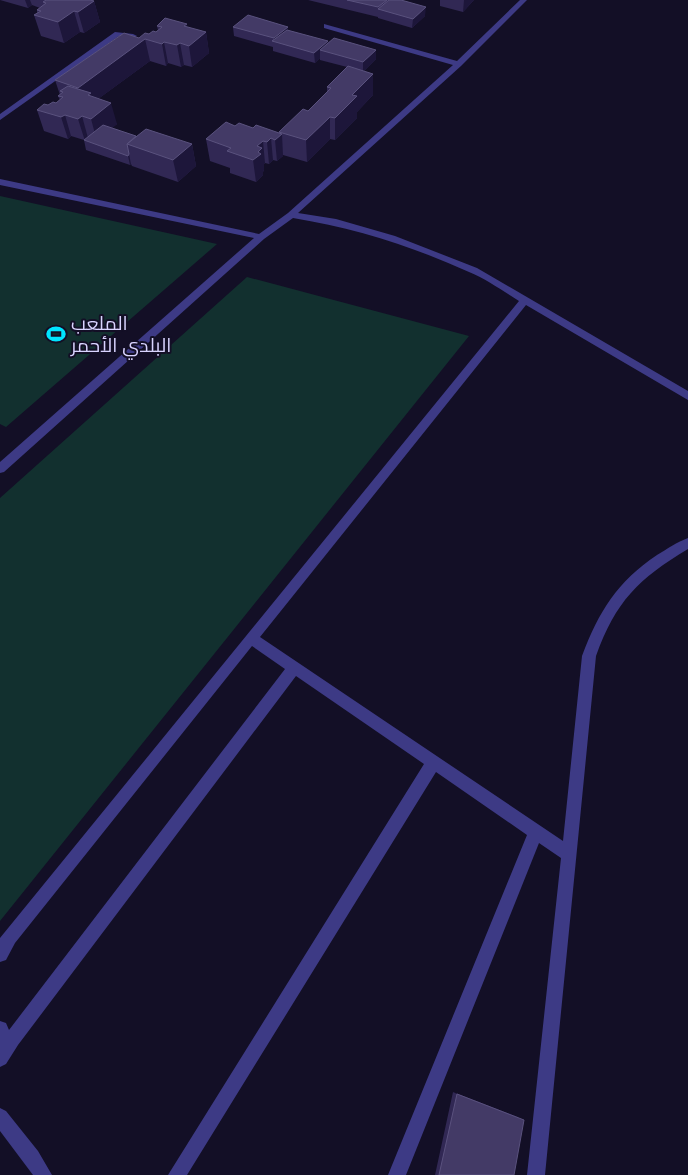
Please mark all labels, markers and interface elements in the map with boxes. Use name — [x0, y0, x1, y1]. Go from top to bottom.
place label: الملعب البلدي الأحمر — [70, 311, 171, 360]
sports icon: الملعب البلدي الأحمر — [45, 323, 67, 345]

